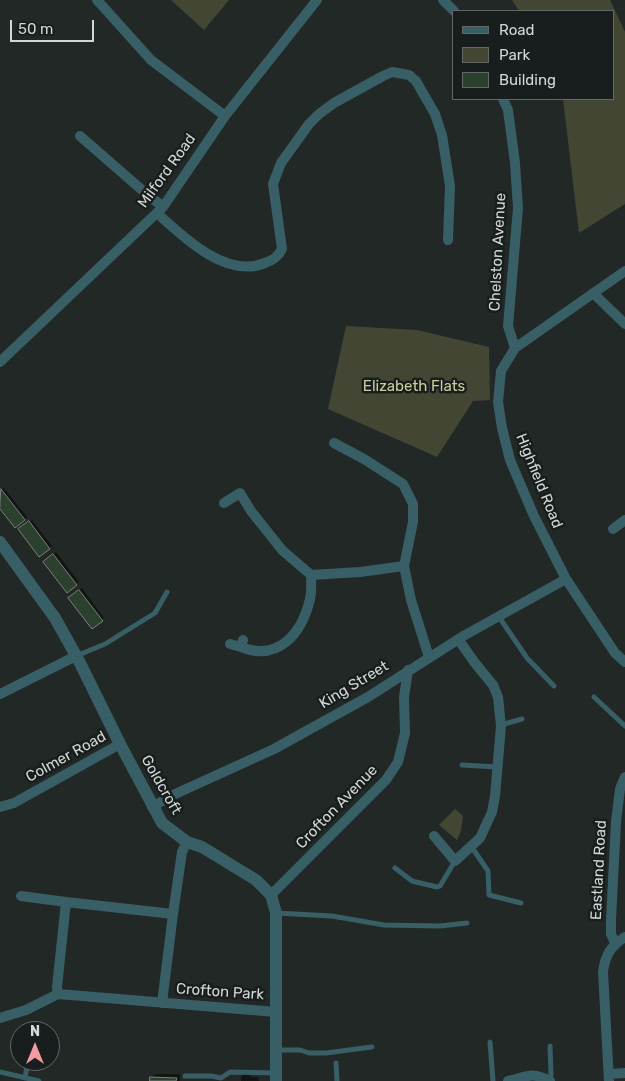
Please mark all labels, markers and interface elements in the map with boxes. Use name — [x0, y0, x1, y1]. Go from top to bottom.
scale bar — [12, 10, 96, 42]
legend — [452, 10, 615, 100]
text: 50 m — [18, 20, 53, 38]
text: Road — [499, 21, 535, 39]
text: Park — [499, 46, 530, 64]
text: Building — [499, 71, 556, 89]
street label: Milford Road — [134, 130, 200, 212]
street label: Chelston Avenue — [486, 192, 510, 312]
park label: Elizabeth Flats — [363, 378, 465, 396]
street label: Highfield Road — [512, 431, 566, 531]
street label: King Street — [316, 657, 392, 713]
street label: Colmer Road — [23, 728, 109, 786]
street label: Goldcroft — [137, 752, 185, 818]
street label: Crofton Avenue — [292, 761, 382, 853]
street label: Eastland Road — [587, 820, 611, 920]
street label: Crofton Park — [175, 980, 265, 1004]
north arrow — [10, 1021, 60, 1071]
text: N — [30, 1023, 40, 1040]

